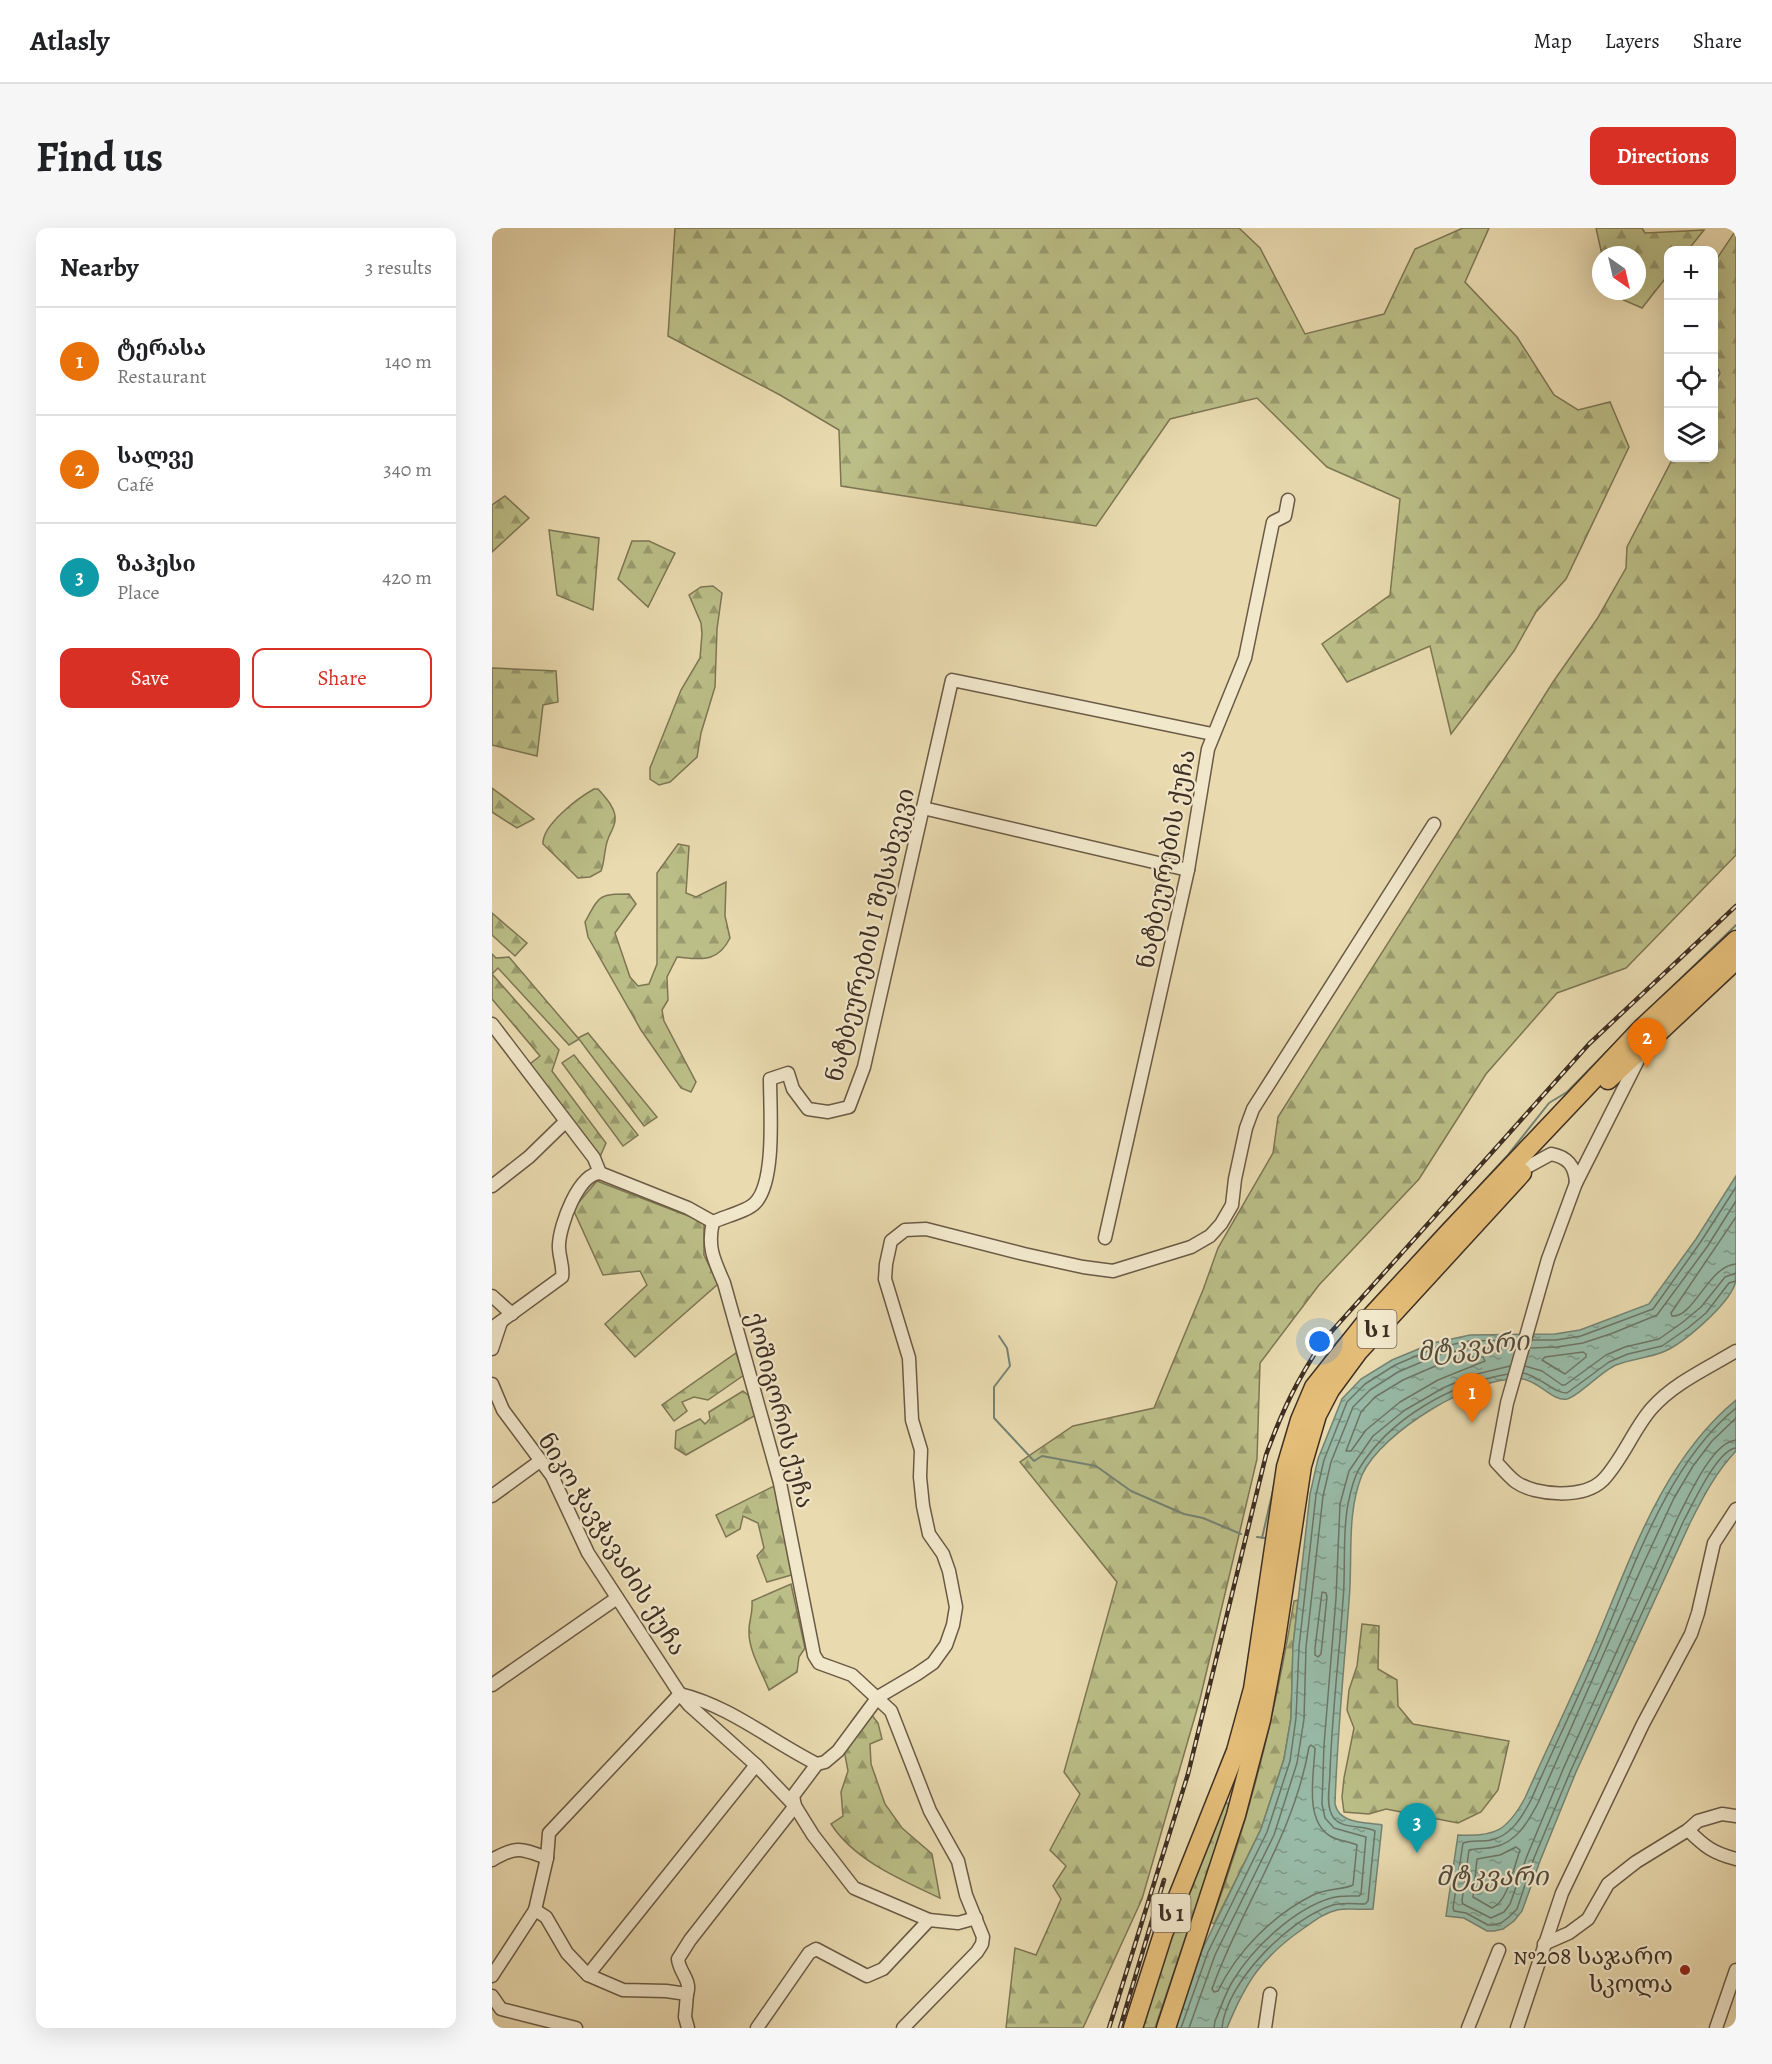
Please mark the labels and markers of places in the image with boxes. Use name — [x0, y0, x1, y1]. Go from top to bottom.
pin: 2 — [1628, 1018, 1666, 1068]
pin: 1 — [1452, 1374, 1492, 1423]
pin: 3 — [1398, 1804, 1436, 1853]
place label: №208 საჯარო სკოლა — [1513, 1940, 1673, 2000]
marker: №208 საჯარო სკოლა — [1678, 1963, 1692, 1977]

